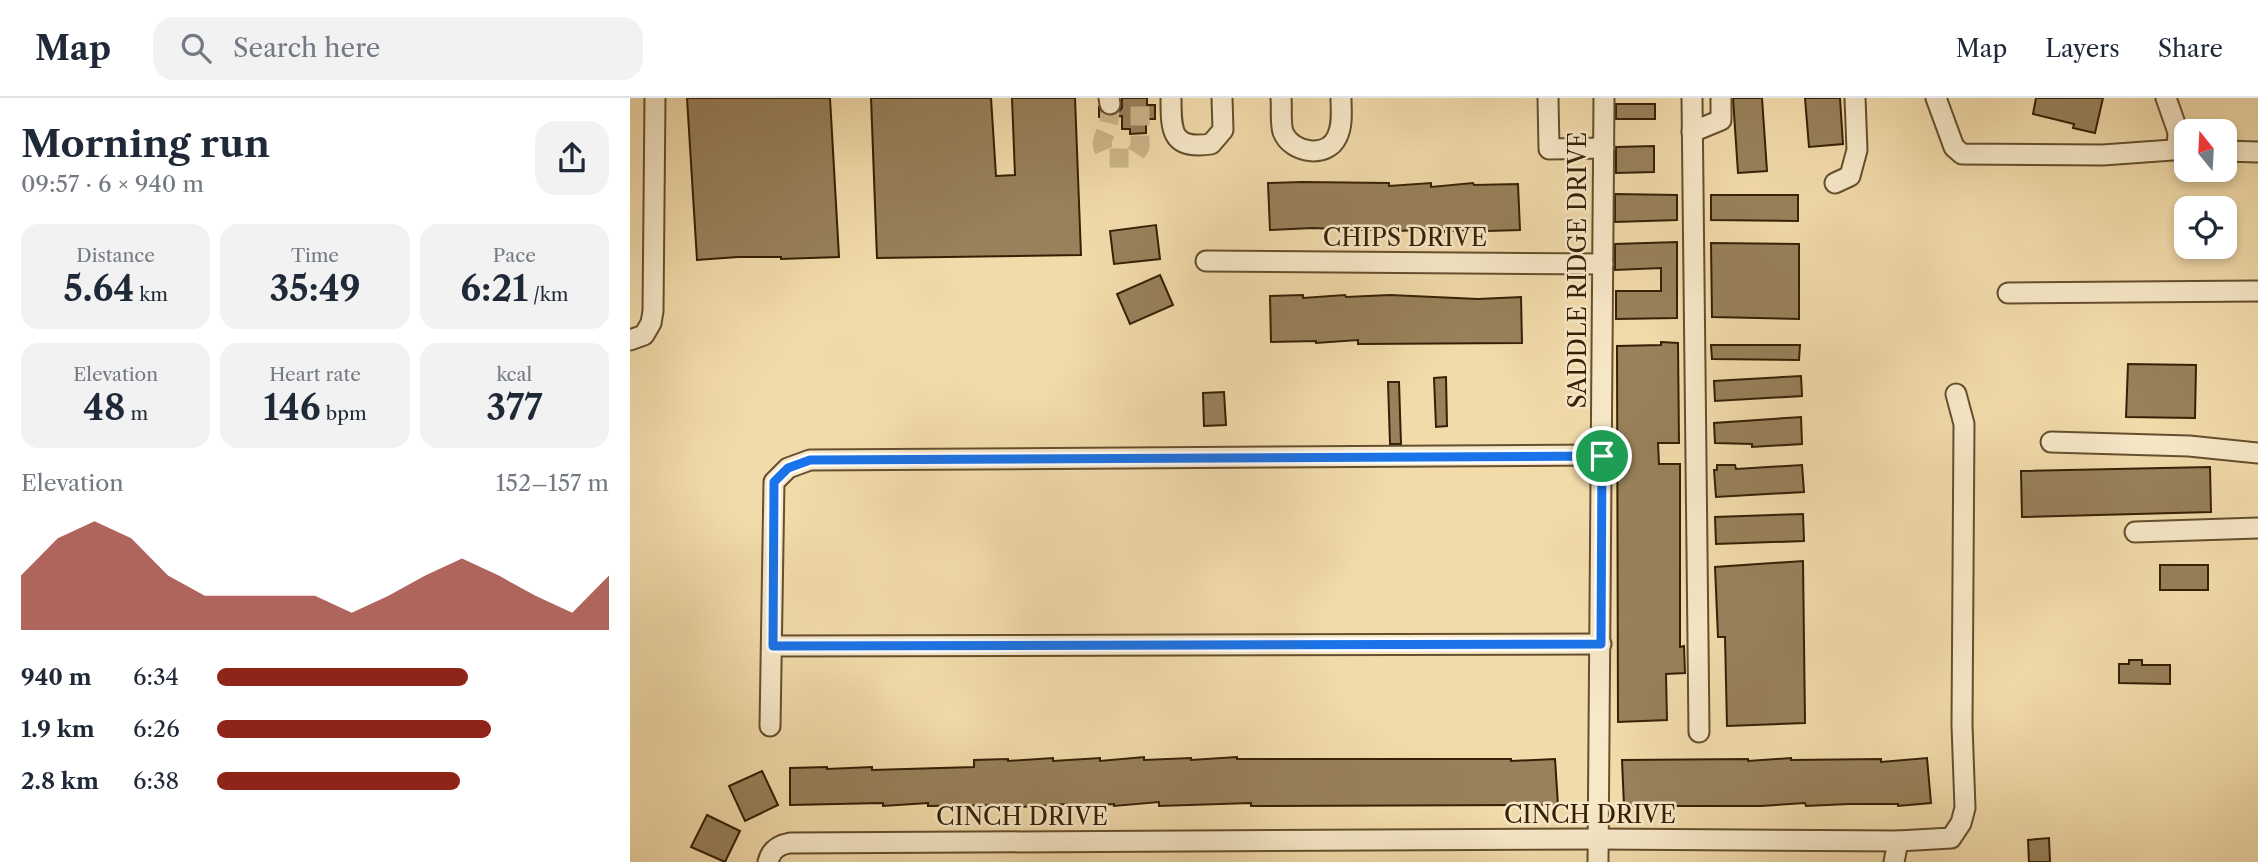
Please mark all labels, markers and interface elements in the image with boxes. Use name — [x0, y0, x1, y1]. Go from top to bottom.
search box — [153, 17, 643, 80]
text: Map — [35, 28, 111, 69]
icon: search — [177, 29, 215, 67]
text: Search here — [233, 32, 380, 64]
text: Map — [1956, 34, 2007, 63]
text: Layers — [2045, 34, 2120, 63]
text: Share — [2158, 34, 2223, 63]
north arrow — [2174, 119, 2236, 182]
map controls — [2174, 119, 2237, 259]
text: Morning run — [21, 120, 270, 167]
button: share — [535, 121, 609, 195]
street label: SADDLE RIDGE DRIVE — [1563, 132, 1592, 408]
text: 09:57 · 6 × 940 m — [21, 170, 204, 198]
button: locate — [2174, 196, 2237, 259]
street label: CHIPS DRIVE — [1323, 223, 1487, 252]
text: Distance — [76, 244, 155, 267]
text: Time — [291, 244, 339, 267]
text: Pace — [493, 244, 536, 267]
text: 5.64 — [63, 267, 134, 310]
text: 35:49 — [269, 267, 361, 310]
text: 6:21 — [460, 267, 528, 310]
text: km — [134, 283, 168, 306]
text: /km — [528, 283, 568, 306]
text: Elevation — [73, 363, 158, 386]
text: Heart rate — [269, 363, 361, 386]
text: kcal — [496, 363, 532, 386]
text: 48 — [83, 386, 125, 429]
text: 146 — [263, 386, 321, 429]
text: 377 — [486, 386, 542, 429]
text: m — [125, 402, 148, 425]
text: bpm — [321, 402, 367, 425]
pin — [1572, 426, 1632, 486]
icon: arrive — [1583, 437, 1621, 475]
text: Elevation — [21, 469, 124, 497]
text: 152–157 m — [496, 469, 609, 497]
text: 940 m — [21, 663, 92, 691]
text: 6:34 — [133, 663, 179, 691]
text: 1.9 km — [21, 715, 95, 743]
text: 6:26 — [133, 715, 180, 743]
text: 2.8 km — [21, 767, 99, 795]
text: 6:38 — [133, 767, 179, 795]
street label: CINCH DRIVE — [1504, 800, 1676, 829]
street label: CINCH DRIVE — [936, 802, 1108, 831]

